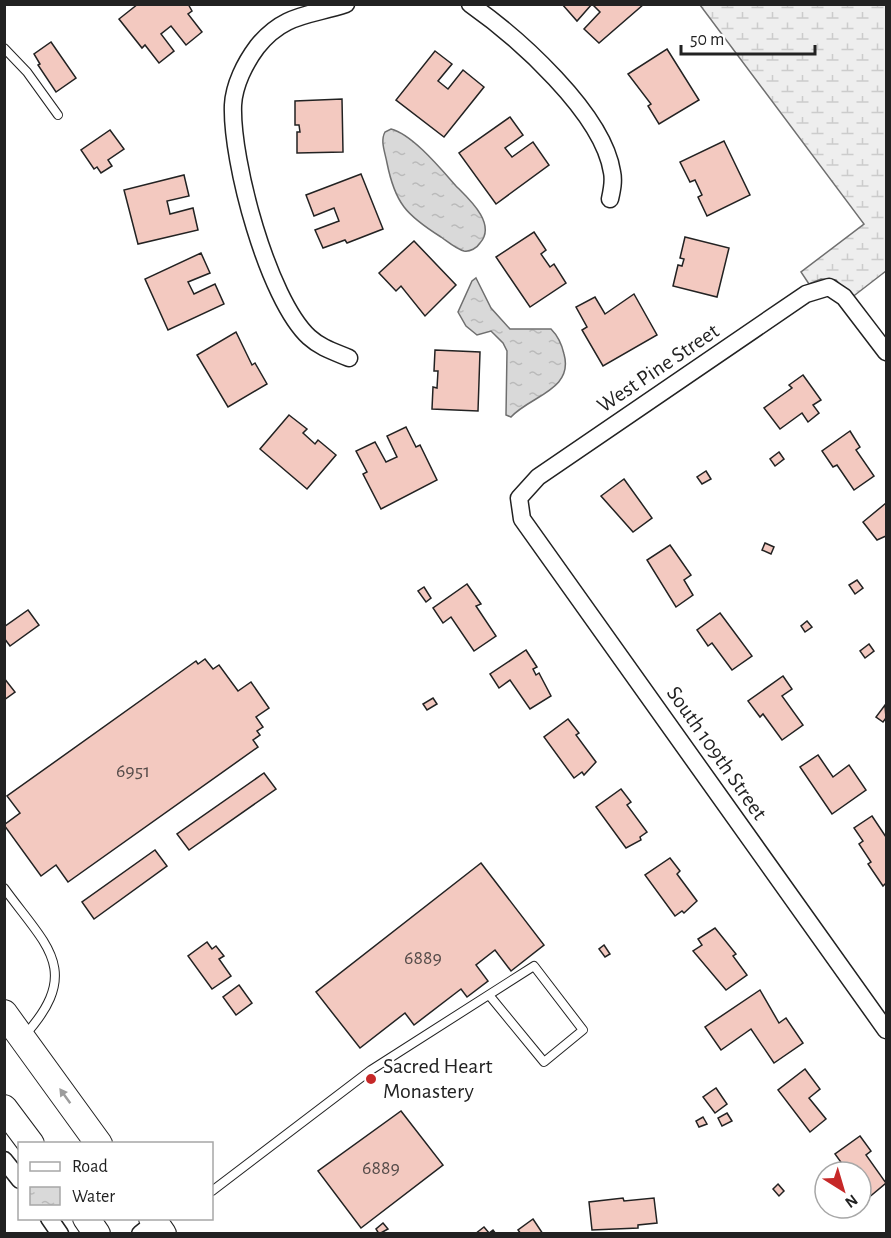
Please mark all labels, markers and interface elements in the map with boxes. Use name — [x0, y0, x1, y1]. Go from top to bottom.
scale bar — [681, 18, 814, 56]
text: 50 m — [690, 31, 724, 49]
street label: West Pine Street — [593, 319, 723, 417]
street label: South 109th Street — [663, 682, 771, 824]
house number: 6951 — [116, 761, 150, 781]
house number: 6889 — [404, 948, 442, 968]
place label: Sacred Heart Monastery — [383, 1055, 492, 1102]
marker: Sacred Heart Monastery — [364, 1072, 378, 1086]
one-way arrow — [59, 1088, 71, 1104]
legend — [18, 1142, 213, 1220]
text: Road — [72, 1158, 108, 1176]
house number: 6889 — [362, 1158, 400, 1178]
north arrow — [813, 1160, 873, 1220]
text: Water — [72, 1188, 115, 1206]
text: N — [842, 1191, 861, 1211]

